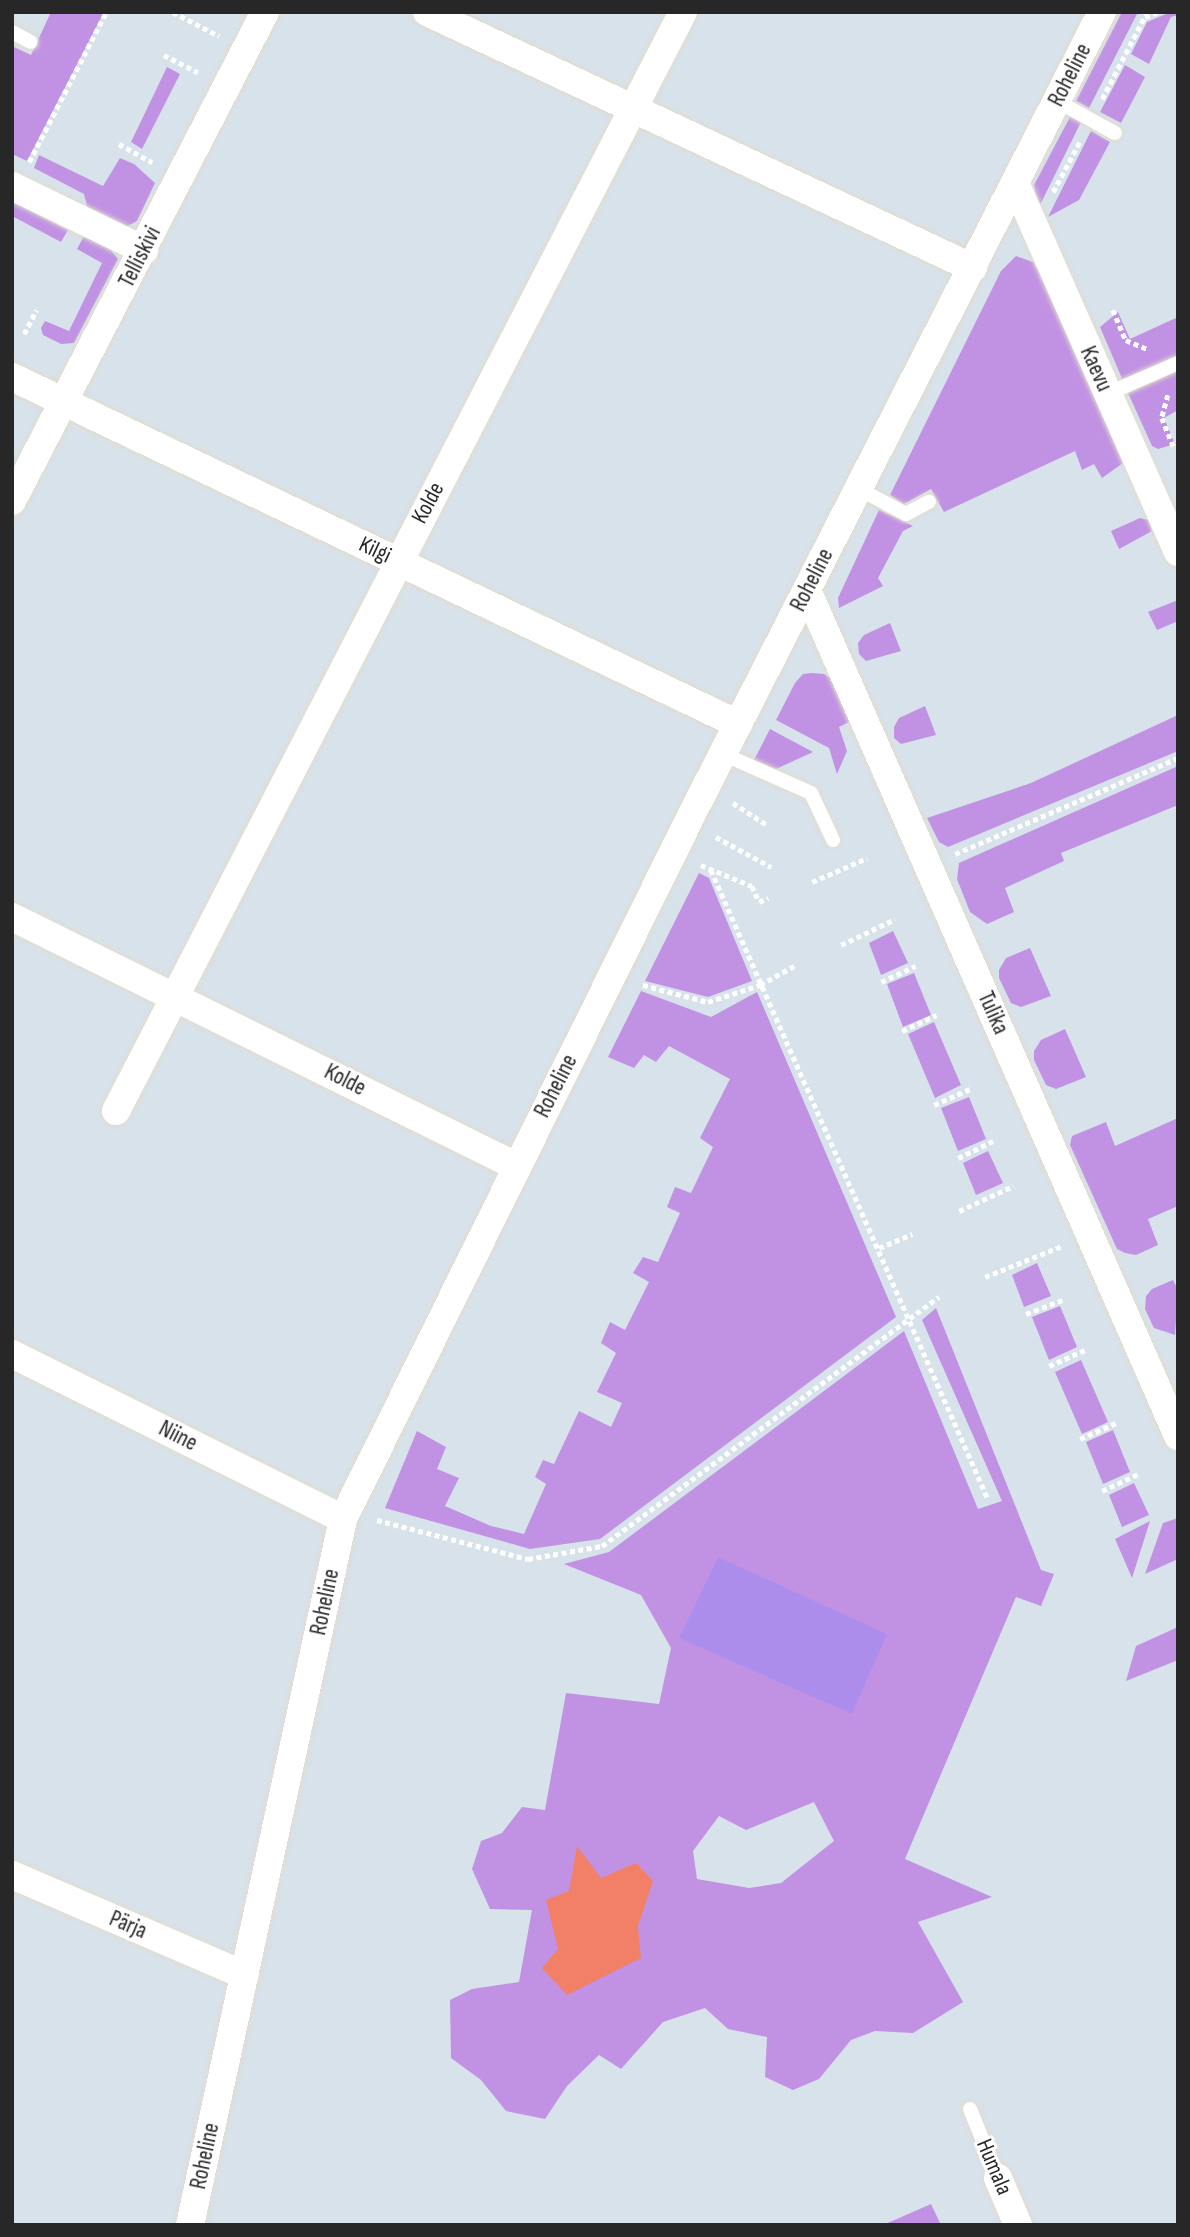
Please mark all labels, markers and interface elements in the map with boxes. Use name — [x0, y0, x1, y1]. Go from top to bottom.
street label: Roheline — [1042, 39, 1098, 111]
street label: Telliskivi — [113, 222, 167, 292]
street label: Kaevu — [1074, 342, 1118, 396]
street label: Kolde — [406, 478, 450, 528]
street label: Kilgi — [354, 531, 396, 569]
street label: Roheline — [784, 544, 840, 616]
street label: Tulika — [971, 987, 1015, 1039]
street label: Roheline — [528, 1050, 584, 1122]
street label: Kolde — [320, 1058, 370, 1102]
street label: Niine — [154, 1415, 202, 1457]
street label: Roheline — [305, 1566, 345, 1638]
street label: Pärja — [105, 1905, 151, 1945]
street label: Roheline — [185, 2120, 225, 2192]
street label: Humala — [970, 2135, 1018, 2199]

